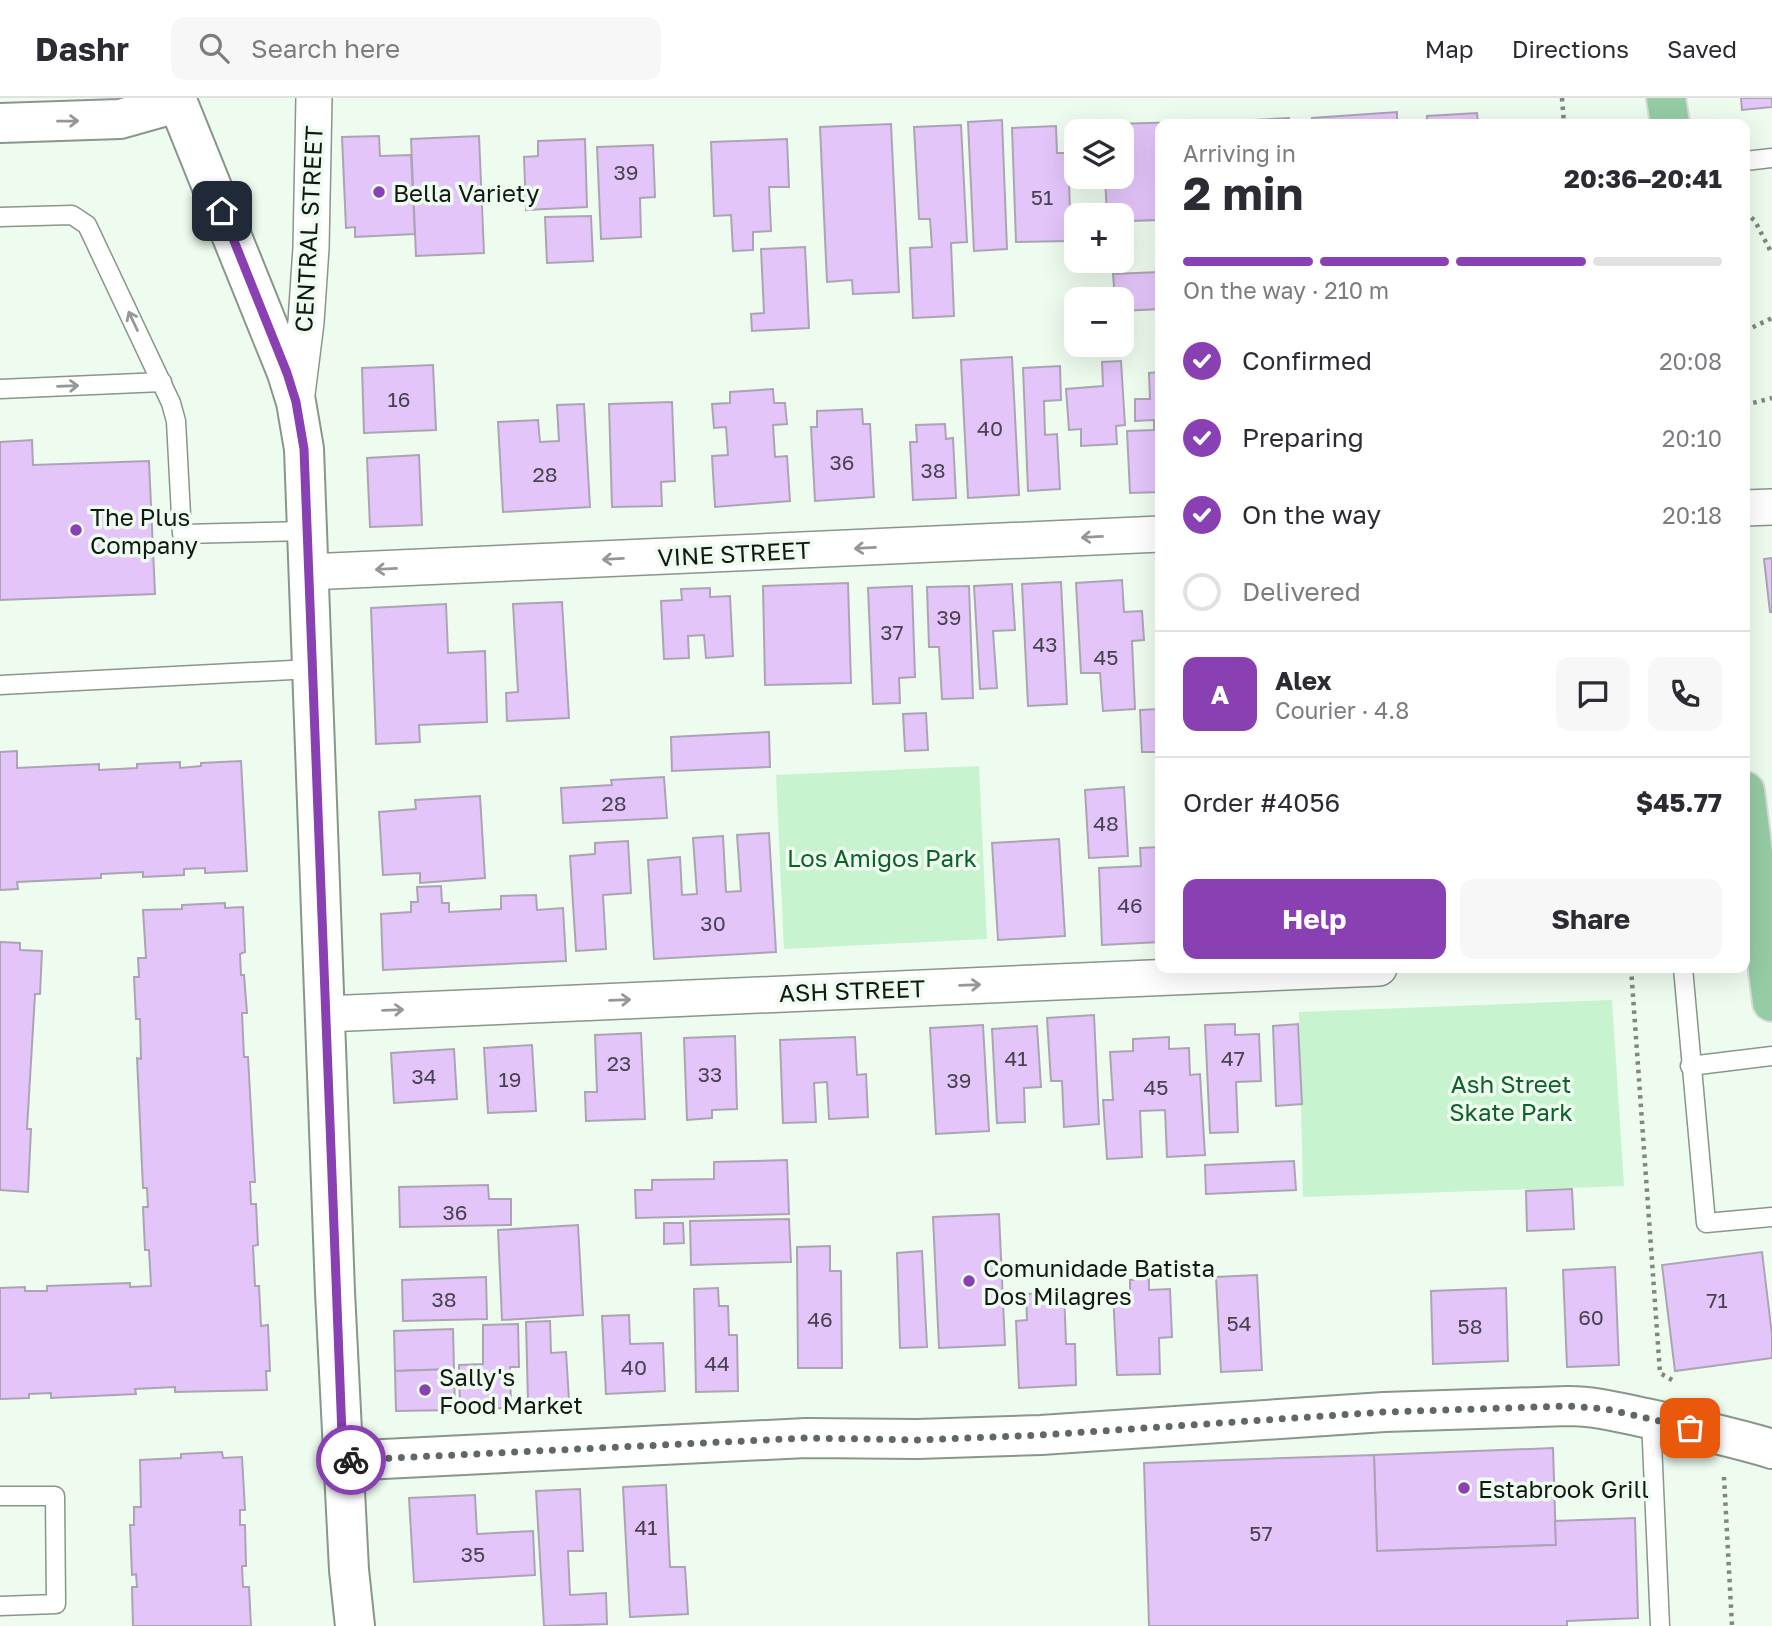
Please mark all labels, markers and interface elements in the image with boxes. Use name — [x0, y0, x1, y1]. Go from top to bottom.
search box — [171, 17, 661, 80]
text: Dashr — [35, 29, 129, 68]
icon: search — [195, 29, 233, 67]
text: Search here — [251, 33, 400, 64]
text: Map — [1425, 34, 1474, 63]
text: Directions — [1512, 34, 1629, 63]
text: Saved — [1667, 34, 1737, 63]
one-way arrow — [56, 115, 79, 128]
map controls — [1064, 119, 1134, 357]
button: layers — [1064, 119, 1134, 189]
street label: CENTRAL STREET — [288, 125, 328, 333]
text: Arriving in — [1183, 139, 1296, 167]
house number: 39 — [614, 159, 639, 185]
text: 20:36–20:41 — [1564, 163, 1722, 194]
text: 2 min — [1183, 165, 1303, 220]
place label: Bella Variety — [393, 178, 539, 207]
pin — [192, 181, 252, 241]
marker: Bella Variety — [371, 184, 387, 200]
house number: 51 — [1031, 184, 1053, 210]
icon: home — [203, 192, 241, 230]
button: + — [1064, 203, 1134, 273]
text: On the way · 210 m — [1183, 276, 1389, 304]
button: − — [1064, 287, 1134, 357]
one-way arrow — [126, 311, 139, 332]
icon: check — [1183, 342, 1221, 380]
text: Confirmed — [1242, 345, 1372, 376]
text: 20:08 — [1659, 347, 1722, 375]
one-way arrow — [56, 380, 79, 393]
house number: 16 — [388, 386, 410, 412]
house number: 40 — [977, 415, 1003, 441]
icon: check — [1183, 419, 1221, 457]
text: Preparing — [1242, 422, 1364, 453]
text: 20:10 — [1662, 424, 1722, 452]
house number: 36 — [830, 449, 855, 475]
house number: 38 — [920, 457, 946, 483]
house number: 28 — [533, 461, 558, 487]
icon: check — [1183, 496, 1221, 534]
text: On the way — [1242, 499, 1381, 530]
text: 20:18 — [1662, 501, 1722, 529]
place label: The Plus Company — [90, 502, 198, 559]
marker: The Plus Company — [68, 522, 84, 538]
one-way arrow — [1081, 531, 1104, 544]
street label: VINE STREET — [657, 535, 811, 571]
one-way arrow — [854, 541, 877, 554]
one-way arrow — [602, 552, 625, 565]
one-way arrow — [375, 563, 398, 576]
text: Delivered — [1242, 576, 1361, 607]
house number: 39 — [937, 604, 962, 630]
house number: 37 — [880, 619, 904, 645]
house number: 43 — [1032, 631, 1058, 657]
house number: 45 — [1094, 644, 1119, 670]
button: chat — [1556, 657, 1630, 731]
button: phone — [1648, 657, 1722, 731]
text: Alex — [1275, 665, 1332, 696]
text: A — [1211, 679, 1229, 710]
text: Courier · 4.8 — [1275, 696, 1409, 724]
text: Order #4056 — [1183, 787, 1340, 818]
text: $45.77 — [1636, 787, 1722, 818]
house number: 28 — [602, 790, 627, 816]
house number: 48 — [1093, 810, 1119, 836]
park label: Los Amigos Park — [787, 843, 977, 872]
button: Help — [1183, 879, 1446, 959]
button: Share — [1460, 879, 1722, 959]
house number: 46 — [1117, 892, 1143, 918]
house number: 30 — [700, 910, 726, 936]
street label: ASH STREET — [778, 973, 926, 1007]
one-way arrow — [958, 979, 981, 992]
one-way arrow — [608, 994, 631, 1007]
one-way arrow — [381, 1004, 404, 1017]
house number: 41 — [1005, 1045, 1028, 1071]
house number: 47 — [1221, 1045, 1245, 1071]
house number: 23 — [607, 1050, 631, 1076]
house number: 33 — [698, 1061, 722, 1087]
house number: 34 — [411, 1063, 437, 1089]
house number: 19 — [499, 1066, 521, 1092]
house number: 39 — [947, 1067, 972, 1093]
park label: Ash Street Skate Park — [1449, 1069, 1573, 1126]
house number: 45 — [1144, 1074, 1169, 1100]
house number: 36 — [443, 1199, 468, 1225]
place label: Comunidade Batista Dos Milagres — [983, 1253, 1215, 1310]
marker: Comunidade Batista Dos Milagres — [961, 1273, 977, 1289]
house number: 38 — [431, 1286, 457, 1312]
house number: 71 — [1706, 1287, 1728, 1313]
house number: 60 — [1578, 1304, 1604, 1330]
house number: 46 — [807, 1306, 833, 1332]
house number: 54 — [1227, 1310, 1252, 1336]
house number: 58 — [1458, 1313, 1483, 1339]
house number: 44 — [704, 1350, 730, 1376]
house number: 40 — [621, 1354, 647, 1380]
place label: Sally's Food Market — [439, 1362, 583, 1419]
marker: Sally's Food Market — [417, 1382, 433, 1398]
pin — [1660, 1398, 1720, 1458]
icon: bag — [1671, 1409, 1709, 1447]
courier — [316, 1425, 386, 1495]
icon: bike — [332, 1441, 370, 1479]
place label: Estabrook Grill — [1478, 1474, 1649, 1503]
marker: Estabrook Grill — [1456, 1480, 1472, 1496]
house number: 41 — [635, 1514, 658, 1540]
house number: 57 — [1249, 1520, 1273, 1546]
house number: 35 — [461, 1541, 485, 1567]

